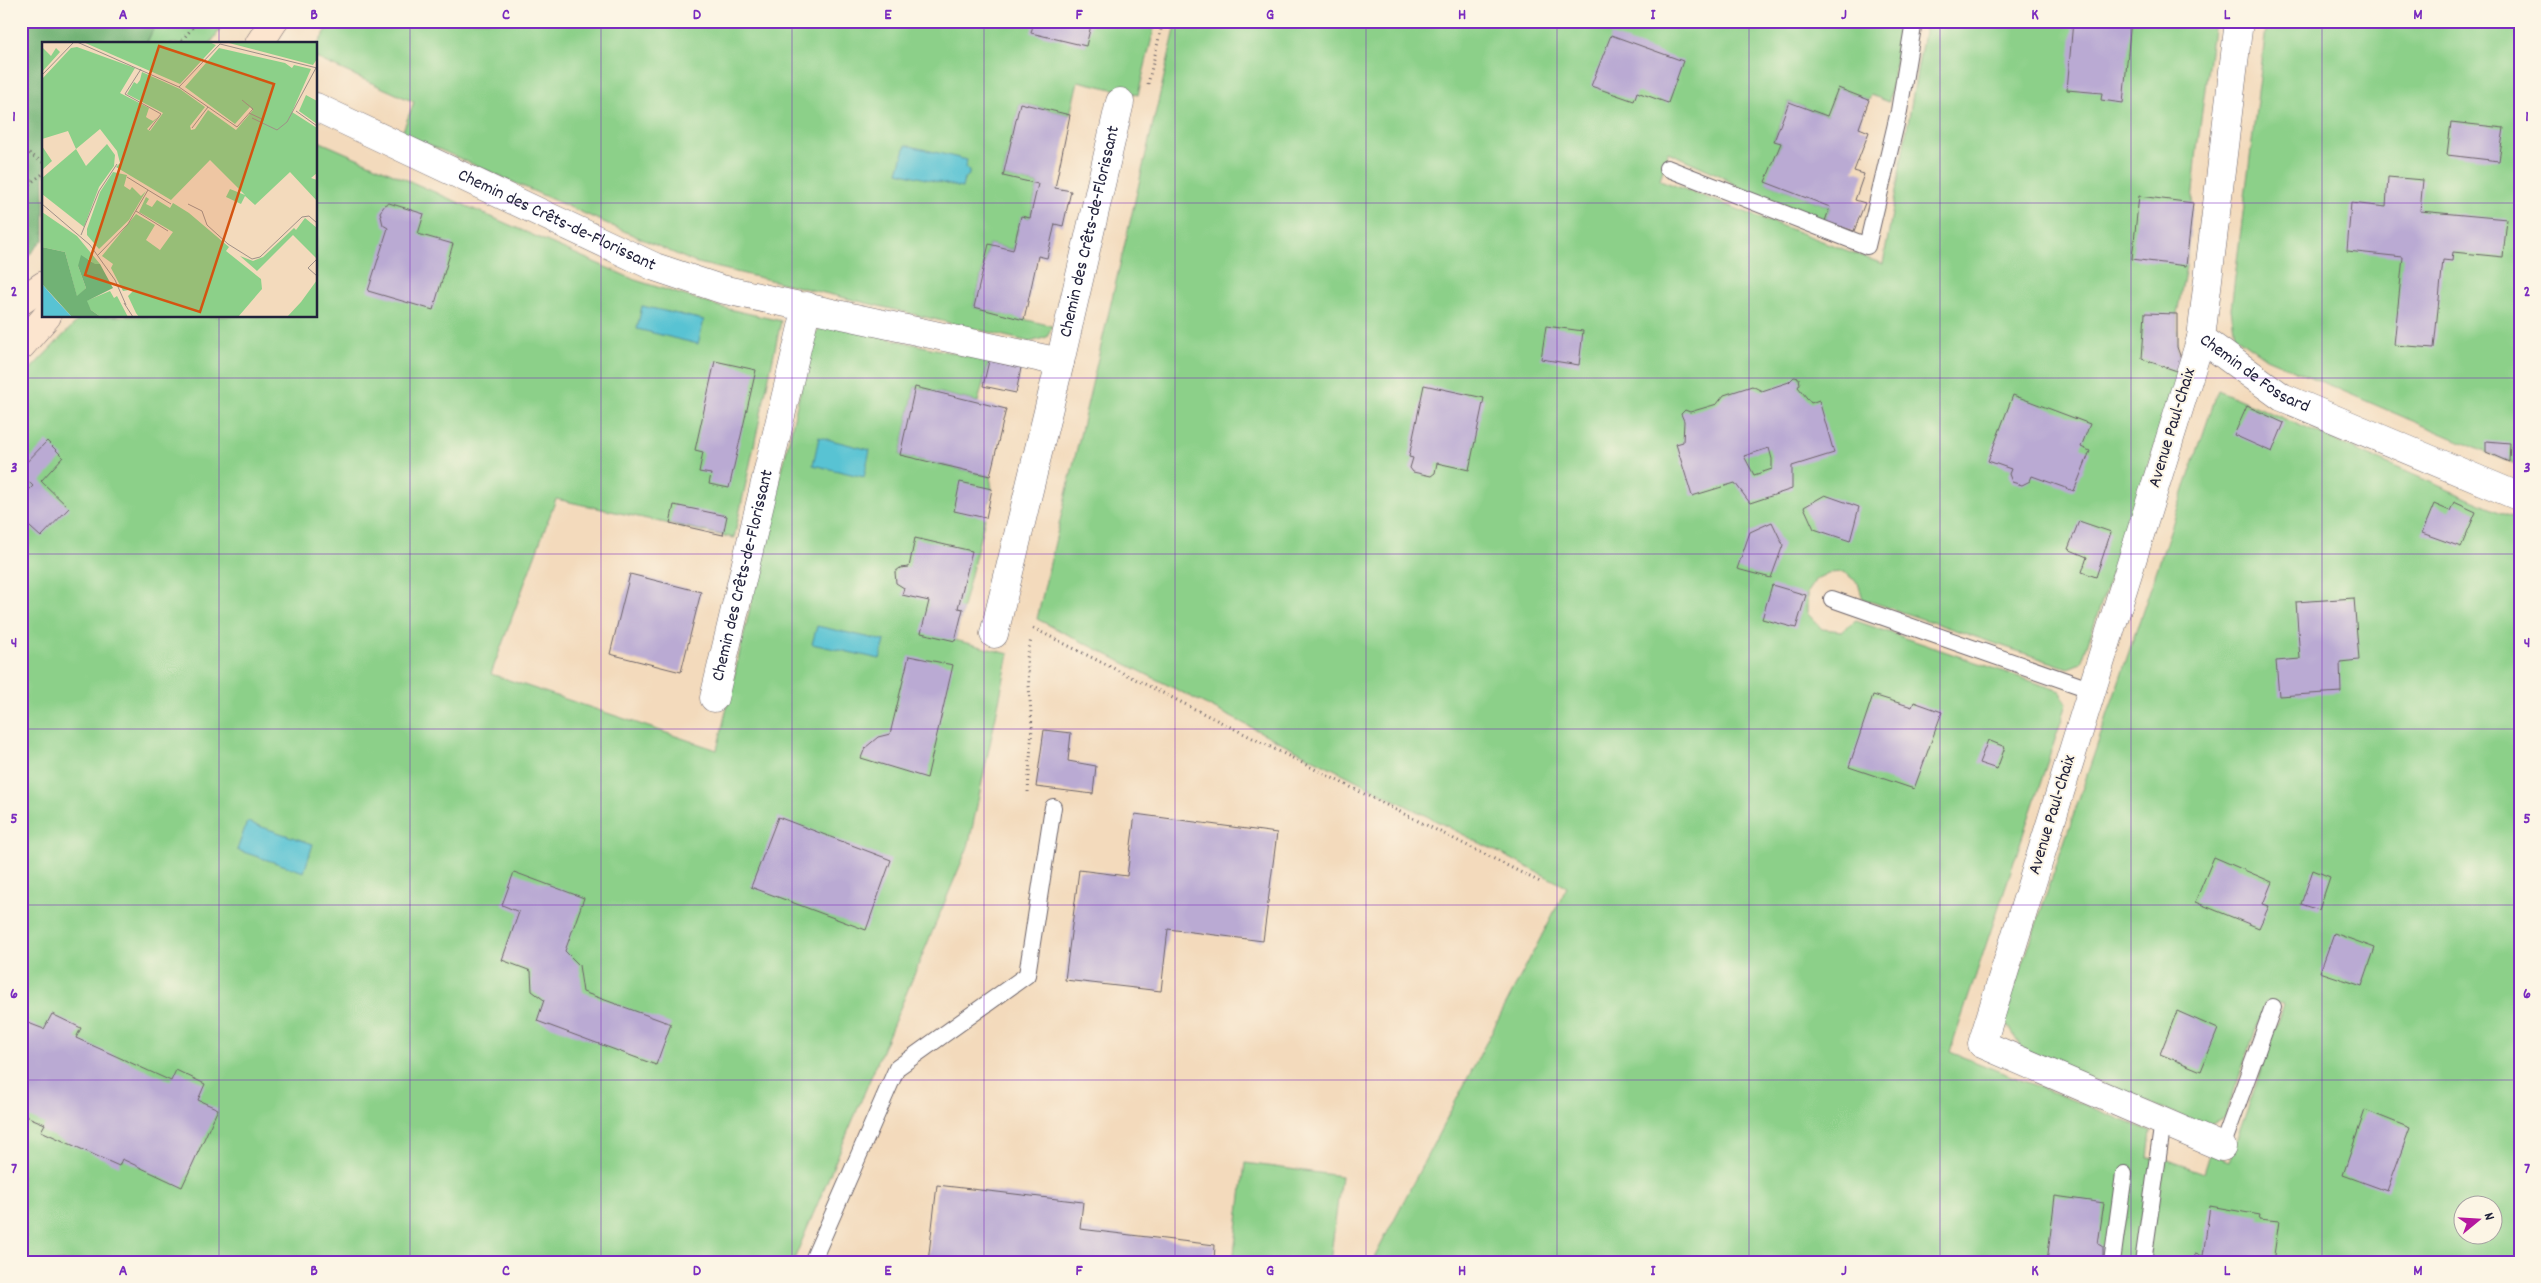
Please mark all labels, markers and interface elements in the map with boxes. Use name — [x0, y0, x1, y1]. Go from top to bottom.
text: A — [119, 4, 128, 27]
text: B — [310, 4, 318, 27]
text: C — [502, 4, 510, 27]
text: D — [693, 4, 702, 27]
text: E — [884, 4, 892, 27]
text: F — [1075, 4, 1083, 27]
text: G — [1266, 4, 1274, 27]
text: H — [1458, 4, 1466, 27]
text: I — [1651, 4, 1657, 27]
text: J — [1841, 4, 1847, 27]
text: K — [2031, 4, 2039, 27]
text: L — [2224, 4, 2231, 27]
text: M — [2413, 4, 2423, 27]
inset map — [42, 42, 318, 318]
text: 1 — [12, 106, 16, 129]
text: 1 — [2525, 106, 2529, 129]
street label: Chemin des Crêts-de-Florissant — [1054, 123, 1127, 340]
street label: Chemin des Crêts-de-Florissant — [453, 163, 660, 278]
text: 2 — [11, 281, 18, 304]
text: 2 — [2524, 281, 2531, 304]
street label: Chemin de Fossard — [2194, 328, 2313, 420]
street label: Avenue Paul-Chaix — [2143, 365, 2203, 491]
text: 3 — [10, 457, 18, 480]
text: 3 — [2523, 457, 2531, 480]
street label: Chemin des Crêts-de-Florissant — [706, 467, 780, 684]
text: 4 — [11, 632, 17, 655]
text: 4 — [2524, 632, 2530, 655]
street label: Avenue Paul-Chaix — [2023, 752, 2083, 878]
text: 5 — [10, 808, 18, 831]
text: 5 — [2523, 808, 2531, 831]
text: 6 — [10, 983, 18, 1006]
text: 6 — [2523, 983, 2531, 1006]
text: 7 — [11, 1158, 17, 1181]
text: 7 — [2524, 1158, 2530, 1181]
north arrow — [2454, 1196, 2504, 1246]
text: N — [2478, 1210, 2499, 1223]
text: A — [119, 1260, 128, 1283]
text: B — [310, 1260, 318, 1283]
text: C — [502, 1260, 510, 1283]
text: D — [693, 1260, 702, 1283]
text: E — [884, 1260, 892, 1283]
text: F — [1075, 1260, 1083, 1283]
text: G — [1266, 1260, 1274, 1283]
text: H — [1458, 1260, 1466, 1283]
text: I — [1651, 1260, 1657, 1283]
text: J — [1841, 1260, 1847, 1283]
text: K — [2031, 1260, 2039, 1283]
text: L — [2224, 1260, 2231, 1283]
text: M — [2413, 1260, 2423, 1283]

